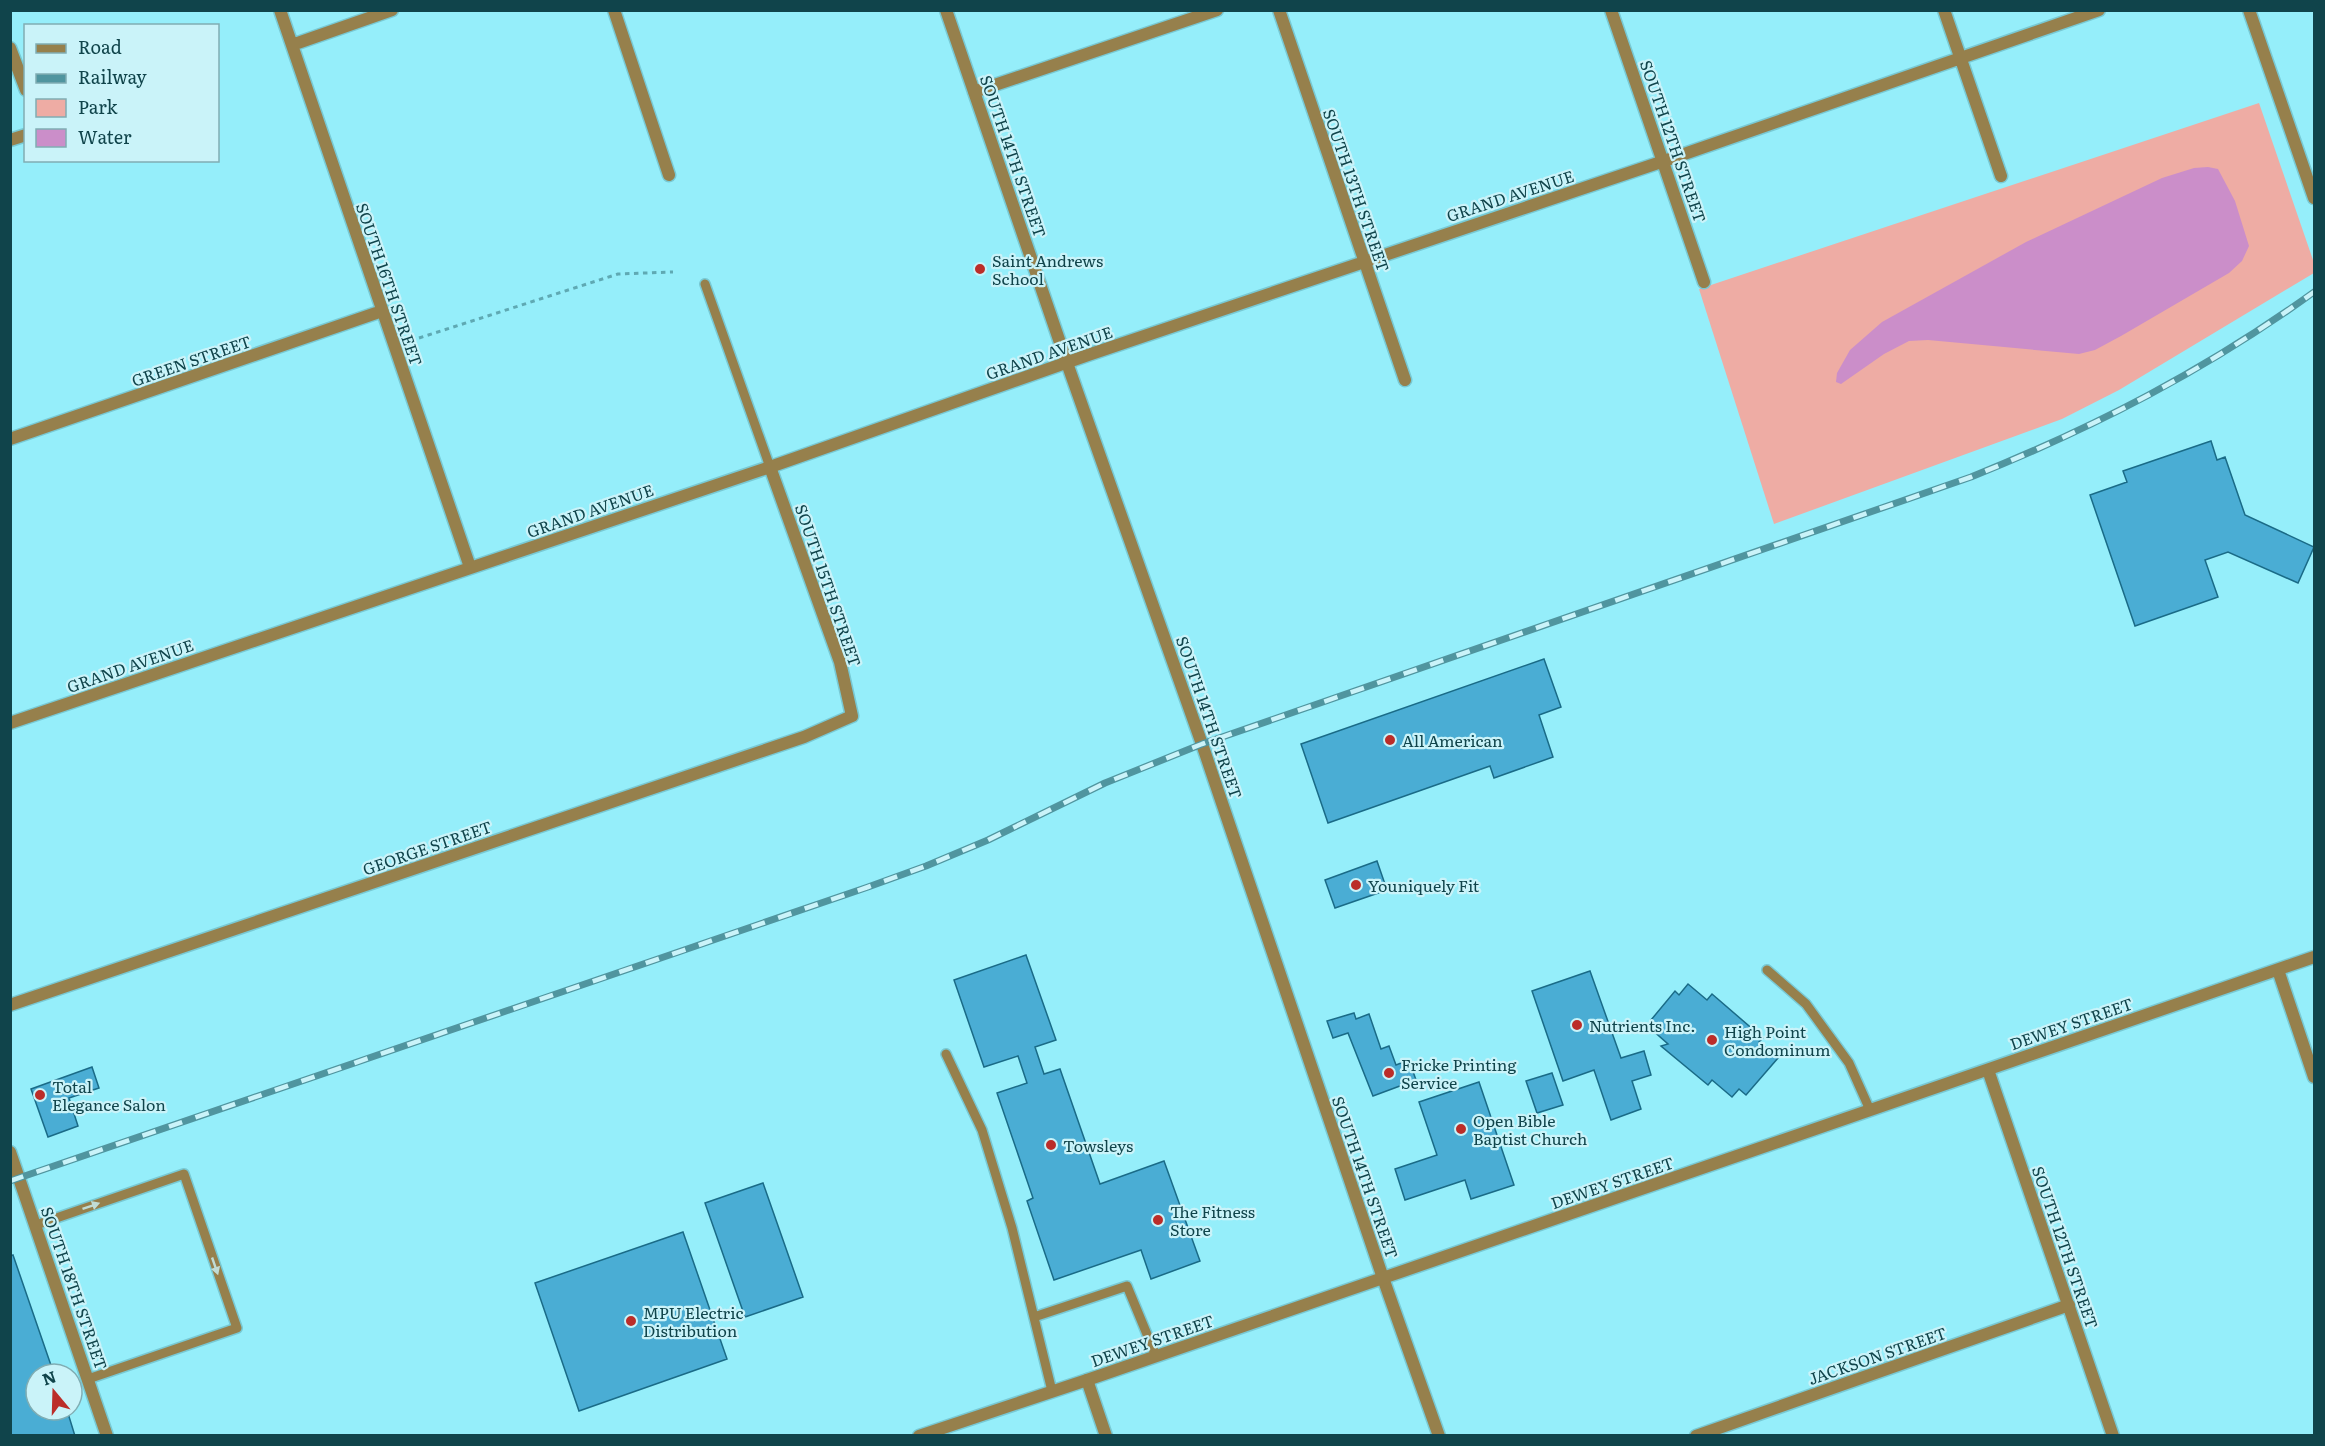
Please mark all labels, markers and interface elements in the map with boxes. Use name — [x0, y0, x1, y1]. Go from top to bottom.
legend — [24, 24, 219, 162]
text: Road — [78, 33, 122, 60]
street label: SOUTH 12TH STREET — [1635, 56, 1713, 226]
text: Railway — [78, 63, 147, 90]
street label: SOUTH 14TH STREET — [975, 71, 1053, 241]
text: Park — [78, 93, 119, 120]
street label: SOUTH 13TH STREET — [1318, 105, 1396, 275]
text: Water — [78, 123, 132, 150]
street label: GRAND AVENUE — [1443, 163, 1577, 227]
street label: SOUTH 16TH STREET — [351, 199, 429, 369]
place label: Saint Andrews School — [992, 248, 1103, 290]
marker: Saint Andrews School — [973, 262, 987, 276]
street label: GRAND AVENUE — [982, 319, 1116, 385]
street label: GREEN STREET — [128, 328, 254, 392]
street label: GRAND AVENUE — [523, 477, 657, 543]
street label: SOUTH 15TH STREET — [790, 500, 868, 670]
street label: GRAND AVENUE — [63, 632, 197, 698]
street label: SOUTH 14TH STREET — [1171, 632, 1249, 802]
place label: All American — [1402, 728, 1503, 752]
marker: All American — [1383, 733, 1397, 747]
street label: GEORGE STREET — [359, 814, 495, 880]
place label: Youniquely Fit — [1368, 873, 1480, 897]
marker: Youniquely Fit — [1349, 878, 1363, 892]
street label: DEWEY STREET — [2006, 991, 2136, 1055]
place label: Nutrients Inc. — [1589, 1013, 1696, 1037]
marker: Nutrients Inc. — [1570, 1018, 1584, 1032]
place label: High Point Condominum — [1724, 1019, 1831, 1061]
marker: High Point Condominum — [1705, 1033, 1719, 1047]
place label: Fricke Printing Service — [1401, 1052, 1516, 1094]
marker: Fricke Printing Service — [1382, 1066, 1396, 1080]
place label: Total Elegance Salon — [52, 1074, 166, 1116]
marker: Total Elegance Salon — [33, 1088, 47, 1102]
street label: SOUTH 14TH STREET — [1327, 1092, 1405, 1262]
place label: Open Bible Baptist Church — [1473, 1108, 1588, 1150]
marker: Open Bible Baptist Church — [1454, 1122, 1468, 1136]
place label: Towsleys — [1063, 1133, 1133, 1157]
marker: Towsleys — [1044, 1138, 1058, 1152]
street label: DEWEY STREET — [1547, 1150, 1677, 1214]
street label: SOUTH 12TH STREET — [2027, 1162, 2105, 1332]
place label: The Fitness Store — [1170, 1199, 1255, 1241]
one-way arrow — [82, 1201, 100, 1210]
street label: SOUTH 18TH STREET — [36, 1203, 114, 1373]
marker: The Fitness Store — [1151, 1213, 1165, 1227]
one-way arrow — [211, 1257, 221, 1275]
place label: MPU Electric Distribution — [643, 1300, 743, 1342]
street label: DEWEY STREET — [1087, 1308, 1217, 1372]
marker: MPU Electric Distribution — [624, 1314, 638, 1328]
street label: JACKSON STREET — [1804, 1320, 1950, 1390]
north arrow — [24, 1362, 84, 1422]
text: N — [39, 1363, 59, 1390]

